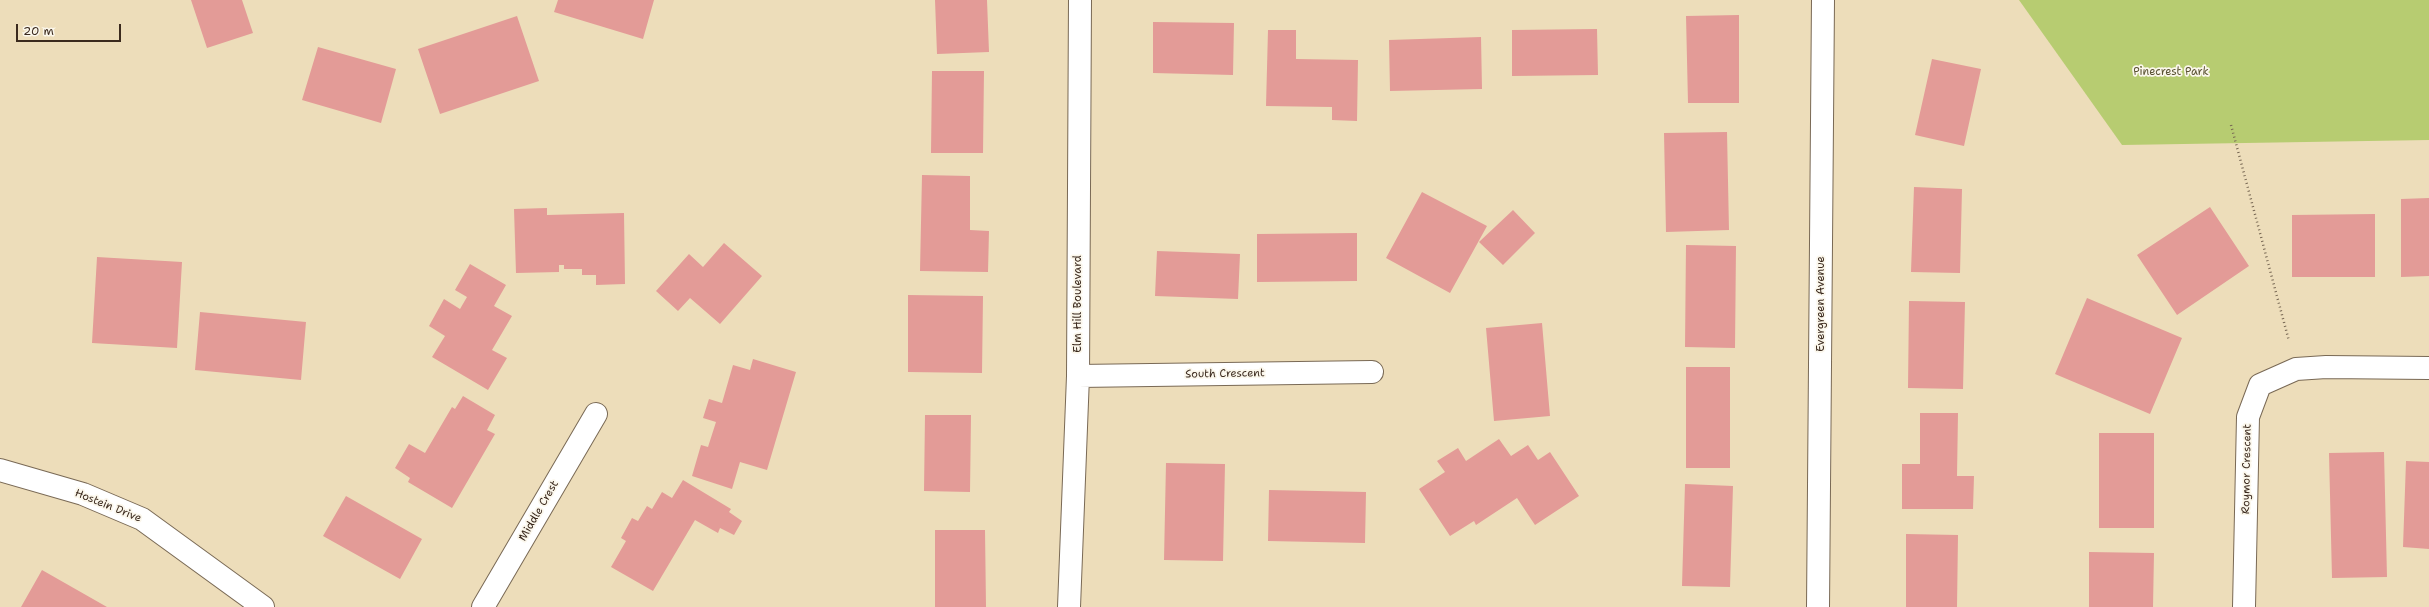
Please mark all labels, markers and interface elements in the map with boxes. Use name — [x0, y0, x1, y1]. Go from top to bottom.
scale bar — [18, 16, 123, 42]
text: 20 m — [23, 23, 54, 39]
park label: Pinecrest Park — [2133, 65, 2209, 79]
street label: Elm Hill Boulevard — [1071, 255, 1085, 353]
street label: Evergreen Avenue — [1814, 256, 1828, 352]
street label: South Crescent — [1185, 367, 1265, 381]
street label: Roymor Crescent — [2240, 424, 2254, 514]
street label: Middle Crest — [516, 478, 562, 544]
street label: Hostein Drive — [73, 487, 143, 525]

